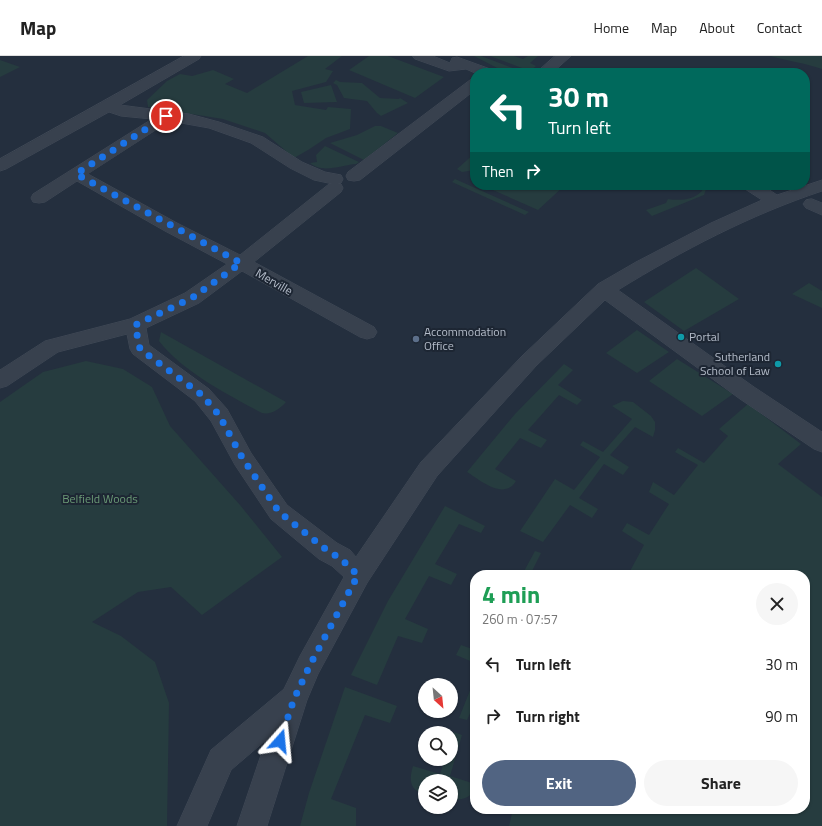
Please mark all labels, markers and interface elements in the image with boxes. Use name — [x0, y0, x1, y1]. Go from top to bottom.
text: Map — [20, 13, 56, 42]
text: Home — [594, 17, 629, 38]
text: Map — [651, 17, 677, 38]
text: About — [699, 17, 735, 38]
text: Contact — [757, 17, 802, 38]
text: 30 m — [548, 75, 609, 118]
icon: left — [482, 84, 534, 136]
pin — [149, 99, 183, 133]
icon: arrive — [155, 105, 177, 127]
text: Turn left — [548, 114, 611, 141]
text: Then — [482, 160, 514, 183]
icon: right — [522, 160, 544, 182]
street label: Merville — [252, 263, 296, 300]
place label: Accommodation Office — [424, 322, 506, 355]
place label: Portal — [689, 327, 720, 346]
marker: Portal — [676, 332, 686, 342]
marker: Accommodation Office — [411, 334, 421, 344]
place label: Sutherland School of Law — [700, 347, 770, 380]
marker: Sutherland School of Law — [773, 359, 783, 369]
park label: Belfield Woods — [62, 489, 138, 508]
text: 4 min — [482, 576, 540, 612]
button: close — [756, 583, 798, 625]
text: 260 m · 07:57 — [482, 609, 558, 629]
icon: left — [482, 653, 504, 675]
text: Turn left — [516, 653, 571, 676]
text: 30 m — [765, 653, 798, 676]
north arrow — [418, 678, 458, 718]
map controls — [418, 678, 458, 814]
icon: right — [482, 705, 504, 727]
text: Turn right — [516, 705, 580, 728]
text: 90 m — [765, 705, 798, 728]
position arrow — [259, 720, 301, 762]
button: search — [418, 726, 458, 766]
button: Exit — [482, 760, 636, 806]
button: Share — [644, 760, 798, 806]
button: layers — [418, 774, 458, 814]

